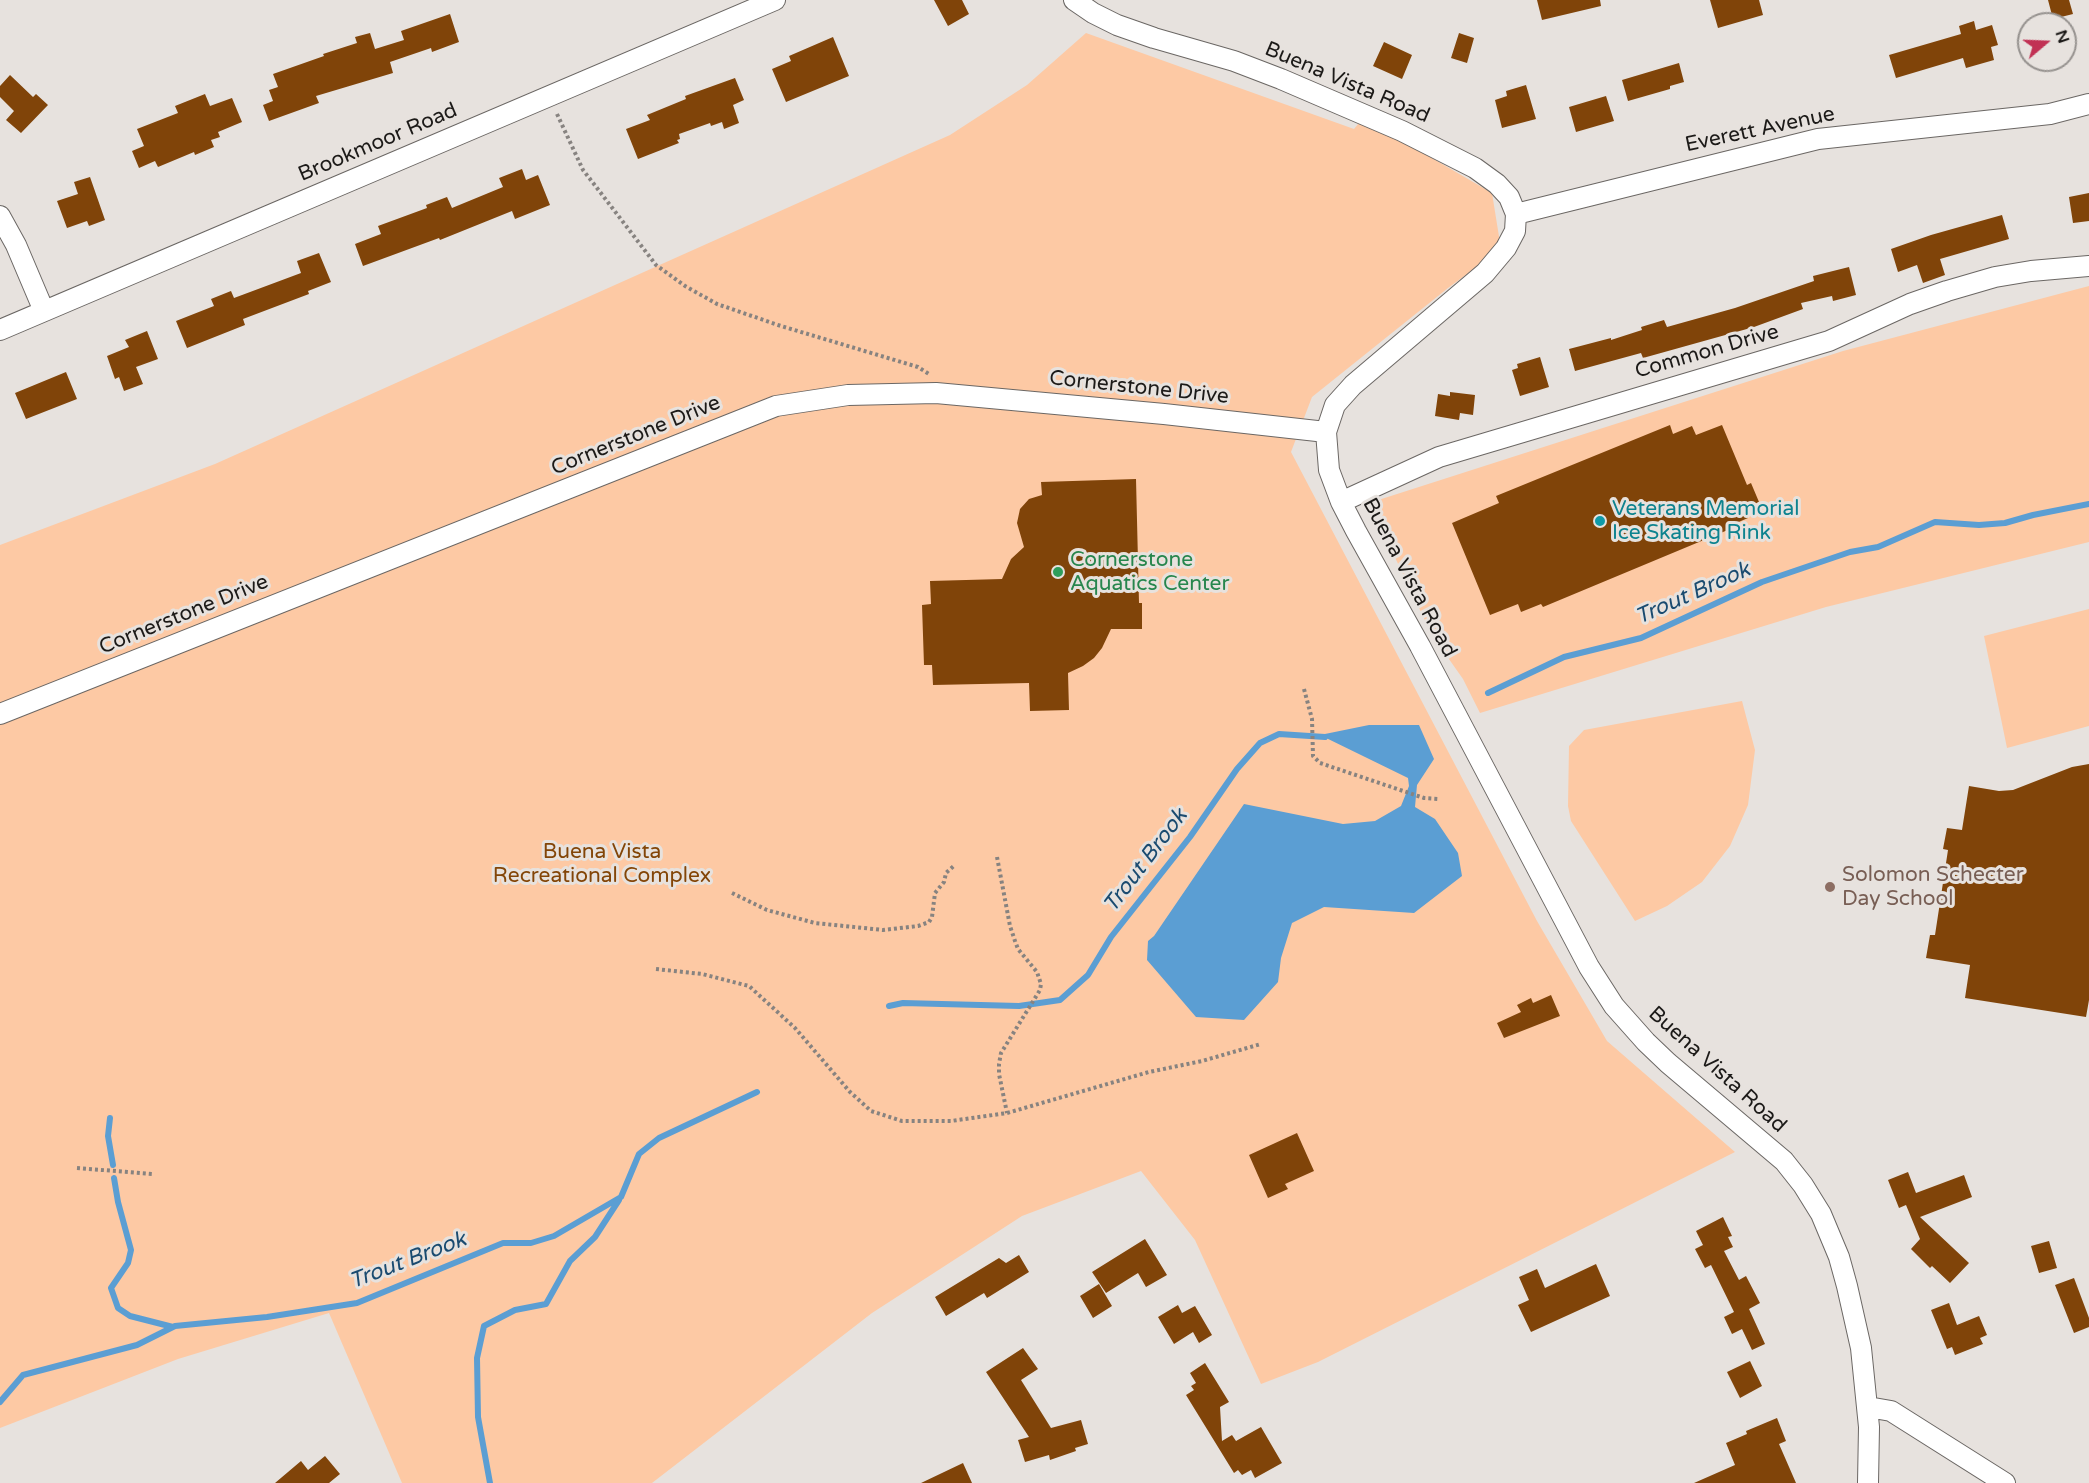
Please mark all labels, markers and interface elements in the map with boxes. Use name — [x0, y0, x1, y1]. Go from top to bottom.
north arrow — [2017, 12, 2077, 72]
text: N — [2051, 27, 2074, 46]
street label: Buena Vista Road — [1261, 37, 1433, 129]
street label: Brookmoor Road — [295, 98, 461, 188]
street label: Everett Avenue — [1683, 102, 1837, 158]
street label: Common Drive — [1632, 319, 1782, 385]
street label: Cornerstone Drive — [1048, 366, 1230, 410]
street label: Cornerstone Drive — [548, 391, 724, 481]
street label: Buena Vista Road — [1356, 494, 1462, 662]
place label: Veterans Memorial Ice Skating Rink — [1612, 496, 1799, 546]
marker: Veterans Memorial Ice Skating Rink — [1593, 514, 1607, 528]
place label: Cornerstone Aquatics Center — [1070, 547, 1229, 597]
water label: Trout Brook — [1631, 557, 1755, 631]
marker: Cornerstone Aquatics Center — [1051, 565, 1065, 579]
street label: Cornerstone Drive — [96, 570, 272, 660]
water label: Trout Brook — [1098, 804, 1194, 918]
park label: Buena Vista Recreational Complex — [493, 839, 711, 889]
place label: Solomon Schecter Day School — [1842, 862, 2024, 912]
marker: Solomon Schecter Day School — [1823, 880, 1837, 894]
street label: Buena Vista Road — [1643, 1001, 1791, 1139]
water label: Trout Brook — [346, 1227, 470, 1295]

